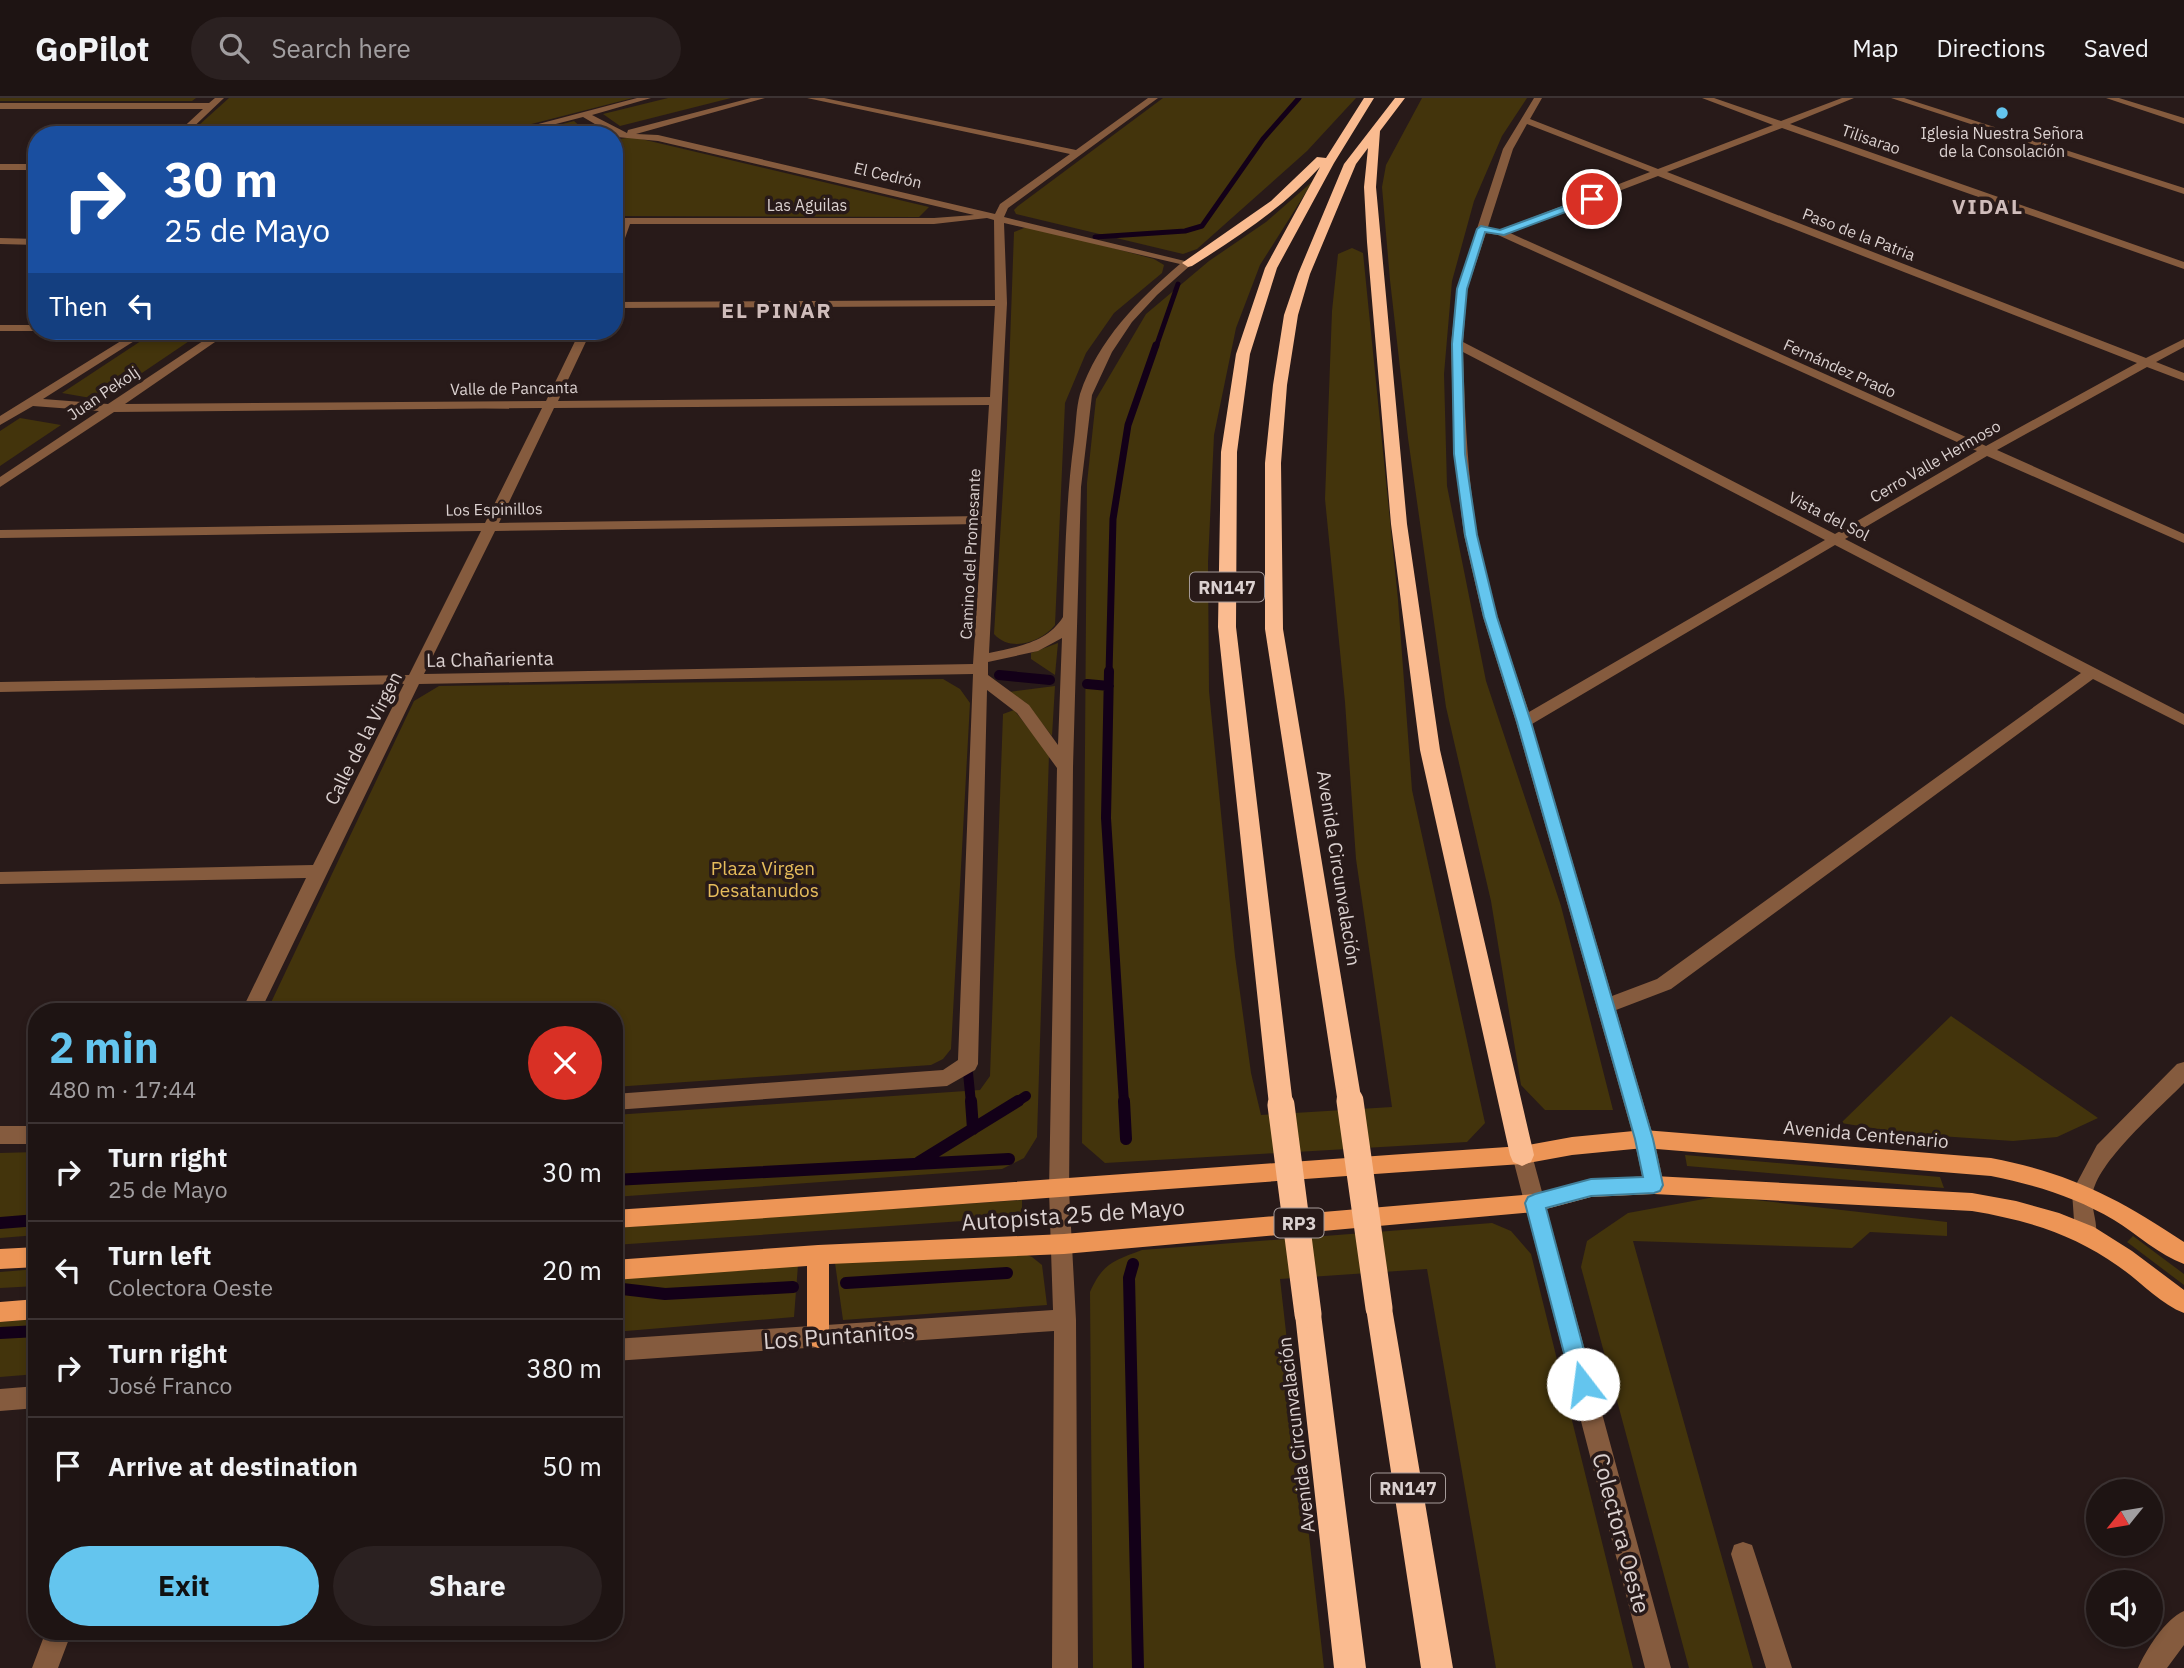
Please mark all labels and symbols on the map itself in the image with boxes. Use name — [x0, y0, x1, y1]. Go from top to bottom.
marker: Iglesia Nuestra Señora de la Consolación — [1994, 105, 2010, 121]
street label: Tilisarao — [1839, 120, 1903, 158]
place label: Iglesia Nuestra Señora de la Consolación — [1920, 123, 2084, 161]
street label: El Cedrón — [852, 157, 924, 193]
pin — [1562, 169, 1622, 229]
district label: VIDAL — [1952, 192, 2024, 220]
street label: Las Aguilas — [767, 195, 847, 215]
street label: Paso de la Patria — [1800, 203, 1919, 265]
district label: EL PINAR — [721, 296, 833, 324]
street label: Fernández Prado — [1781, 334, 1899, 402]
street label: Juan Pekolj — [63, 362, 143, 424]
street label: Valle de Pancanta — [450, 377, 579, 399]
street label: Cerro Valle Hermoso — [1866, 415, 2004, 507]
street label: Camino del Promesante — [956, 468, 984, 640]
street label: Vista del Sol — [1785, 487, 1873, 545]
street label: Los Espinillos — [445, 498, 543, 520]
road number: RN147 — [1190, 573, 1264, 602]
street label: La Chañarienta — [426, 646, 554, 672]
street label: Calle de la Virgen — [319, 667, 407, 809]
street label: Avenida Circunvalación — [1312, 769, 1366, 967]
park label: Plaza Virgen Desatanudos — [707, 856, 819, 902]
street label: Avenida Centenario — [1782, 1115, 1950, 1153]
street label: Autopista 25 de Mayo — [960, 1191, 1186, 1237]
road number: RP3 — [1274, 1208, 1324, 1238]
street label: Los Puntanitos — [762, 1315, 916, 1355]
street label: Avenida Circunvalación — [1272, 1336, 1320, 1534]
position arrow — [1546, 1347, 1620, 1421]
street label: Colectora Oeste — [1586, 1449, 1658, 1617]
road number: RN147 — [1371, 1474, 1445, 1503]
north arrow — [2086, 1479, 2163, 1556]

